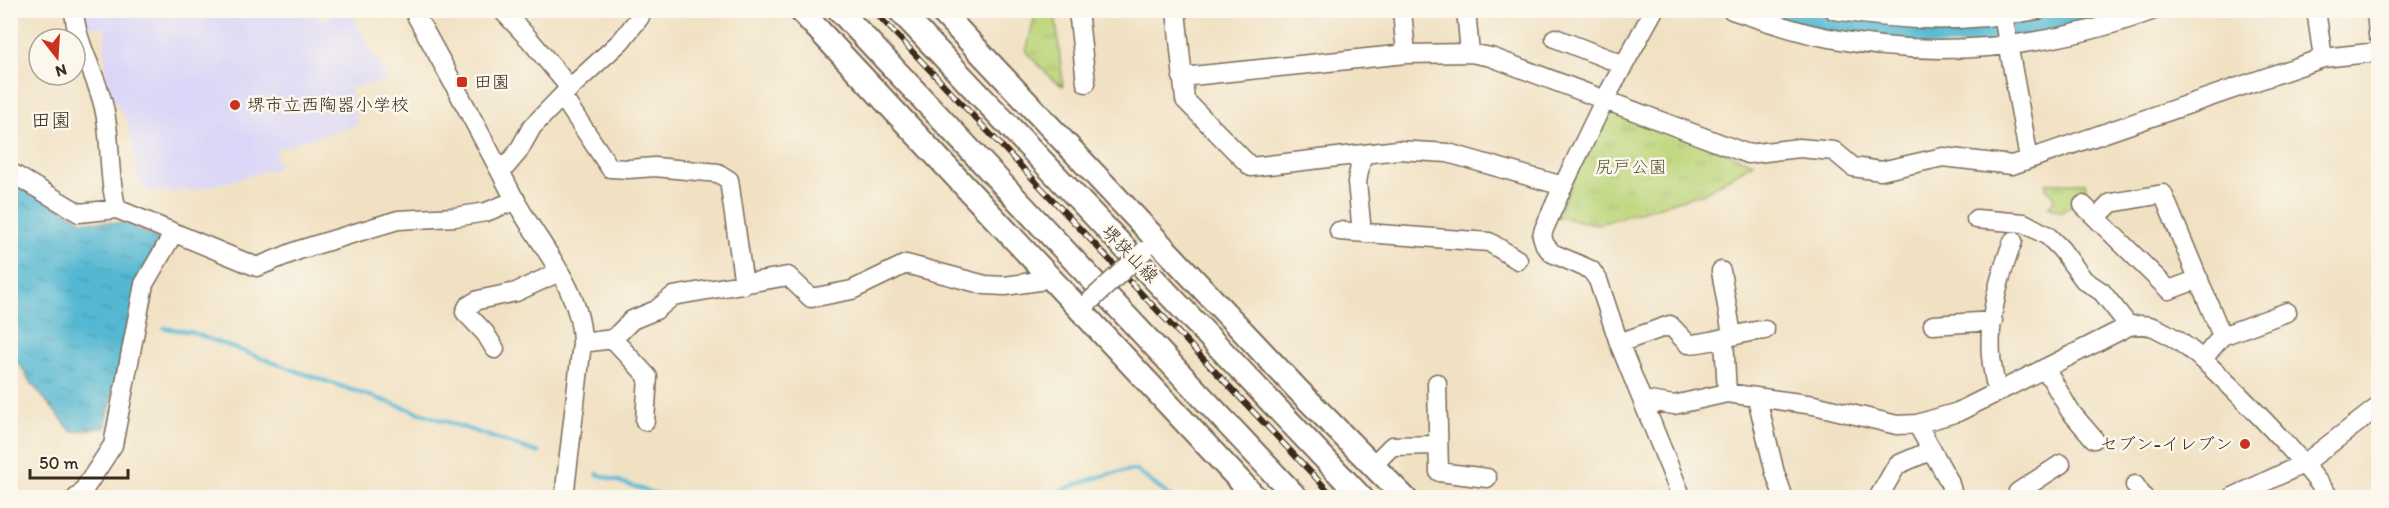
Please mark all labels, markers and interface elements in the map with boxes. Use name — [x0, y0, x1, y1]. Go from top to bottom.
north arrow — [27, 27, 87, 87]
text: N — [53, 60, 69, 82]
place label: 田園 — [474, 71, 510, 93]
marker: 田園 — [455, 75, 469, 89]
place label: 堺市立西陶器小学校 — [247, 94, 409, 116]
marker: 堺市立西陶器小学校 — [228, 98, 242, 112]
district label: 田園 — [31, 108, 71, 132]
park label: 尻戸公園 — [1595, 156, 1667, 178]
street label: 堺狭山線 — [1097, 220, 1163, 288]
place label: セブン-イレブン — [2100, 433, 2233, 455]
marker: セブン-イレブン — [2238, 437, 2252, 451]
scale bar — [30, 442, 128, 480]
text: 50 m — [39, 452, 79, 474]

